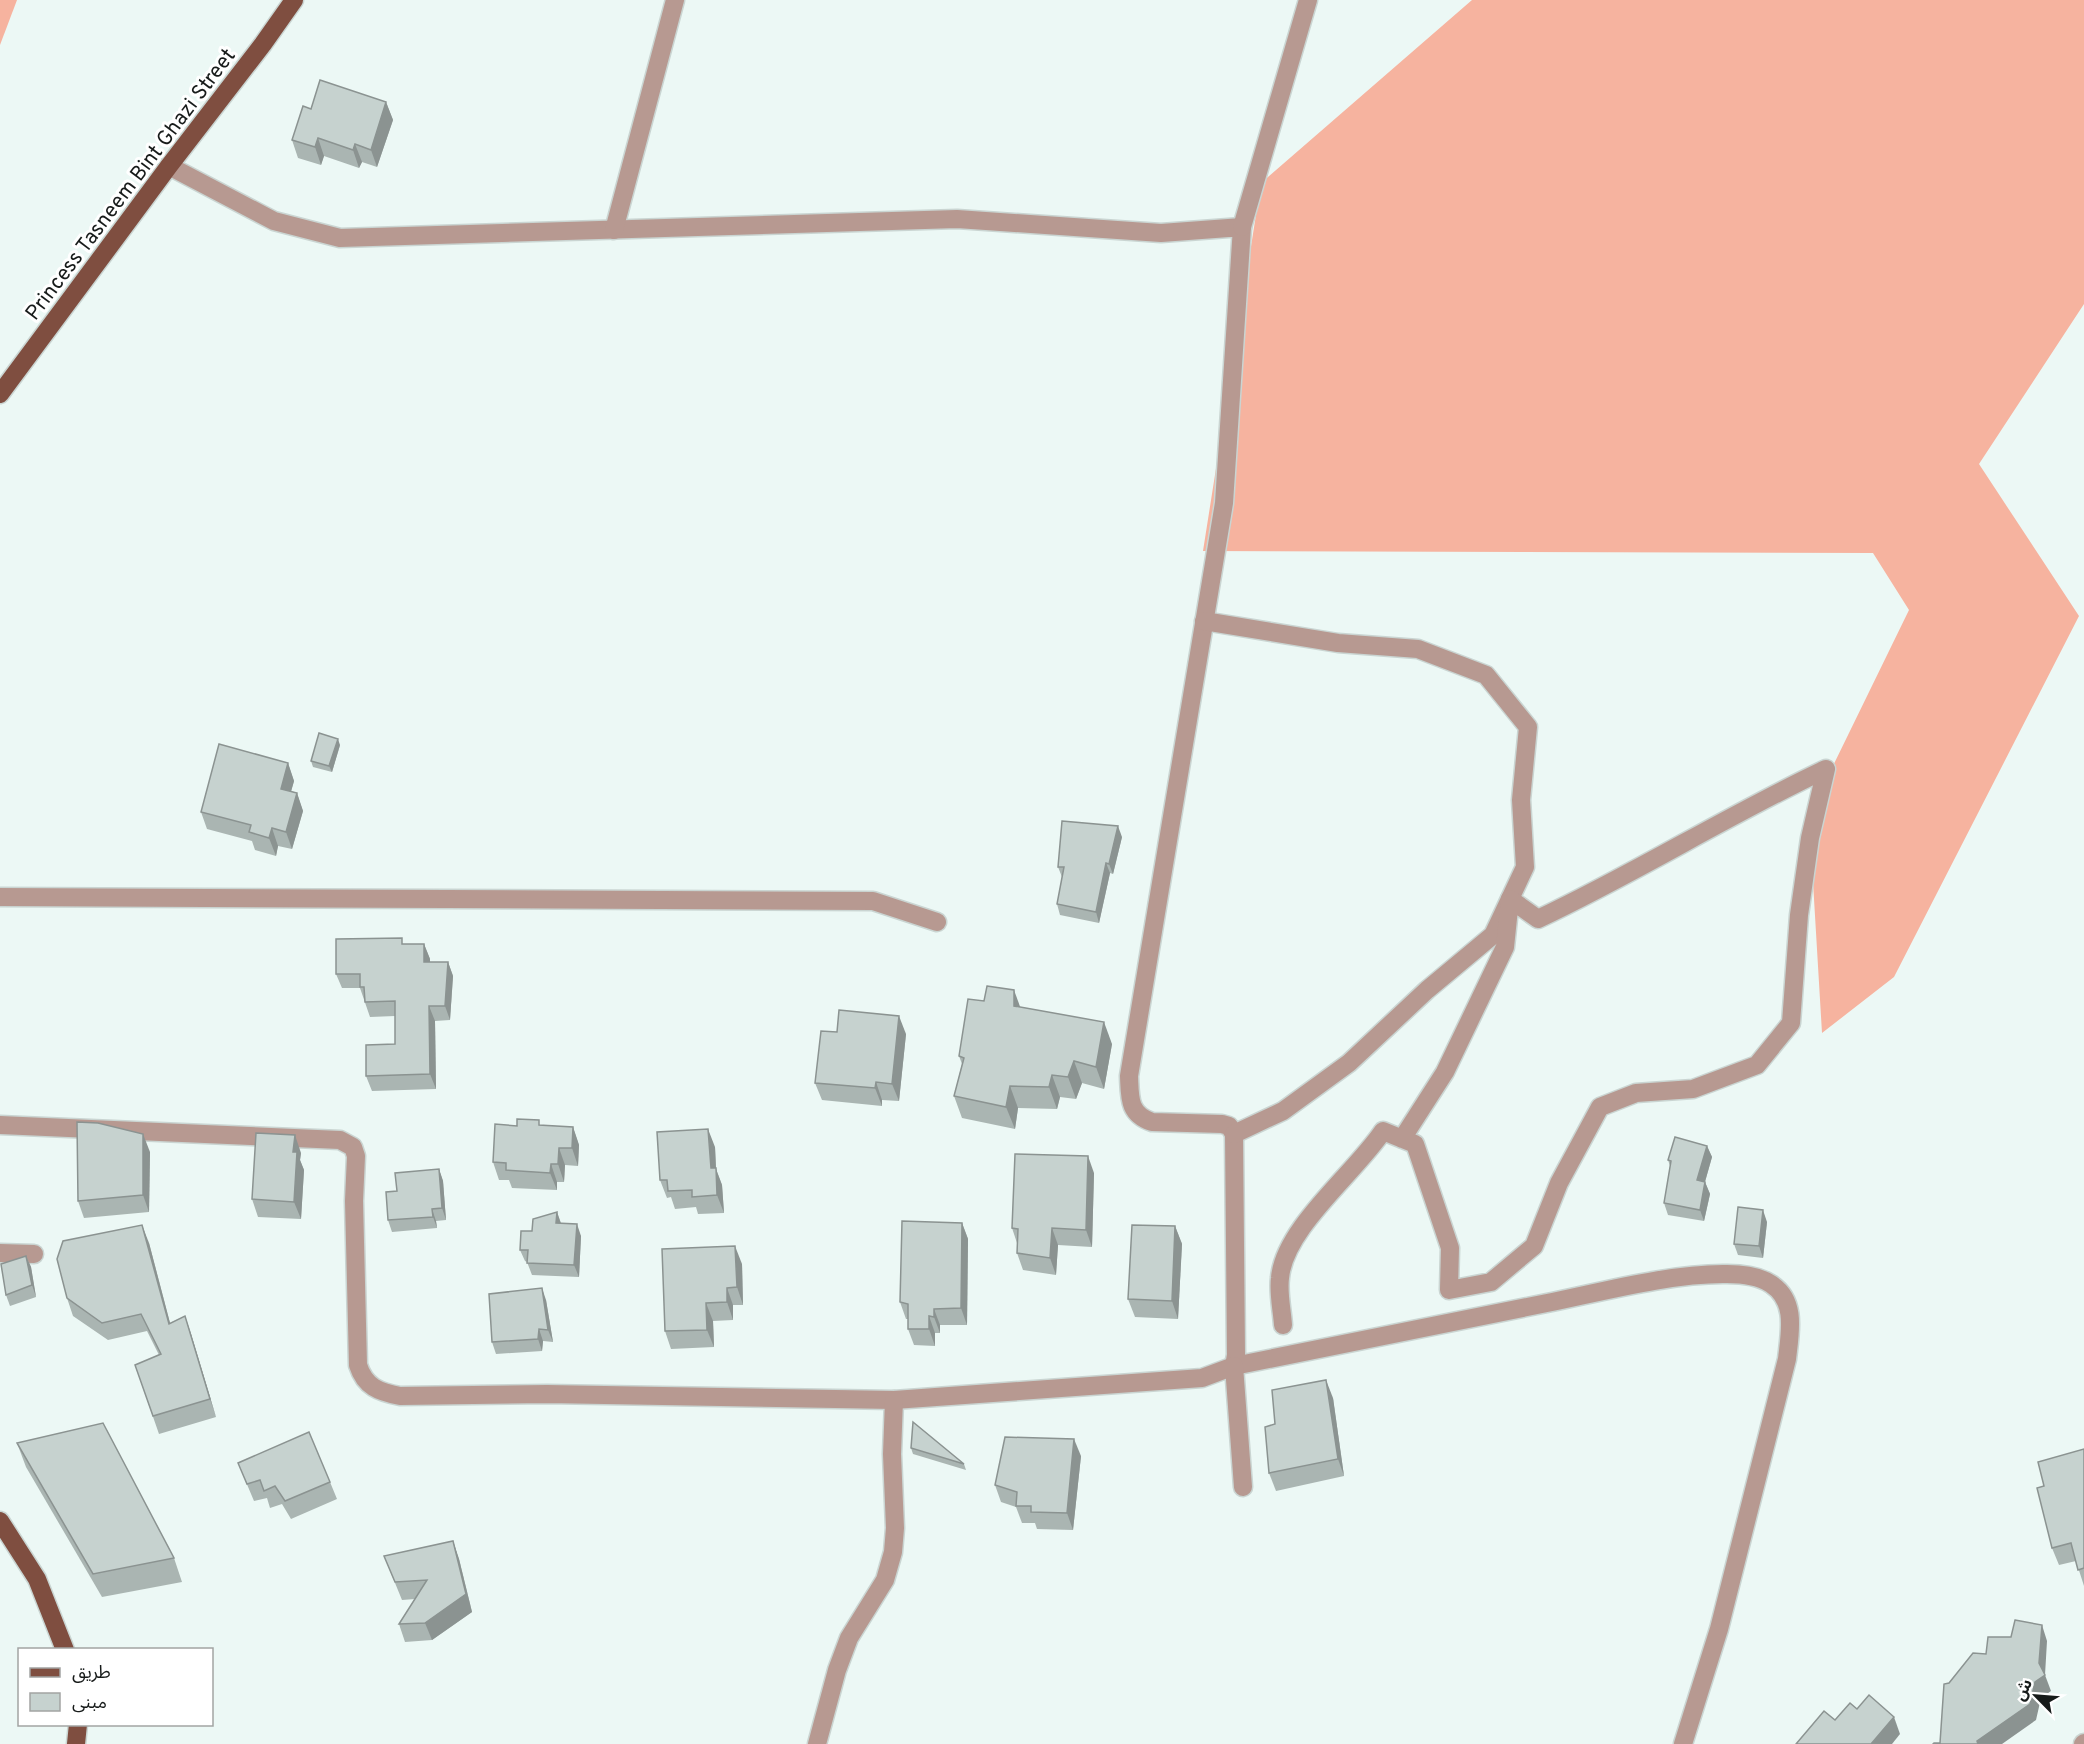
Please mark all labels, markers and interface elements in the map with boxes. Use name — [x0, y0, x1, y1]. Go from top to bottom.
street label: Princess Tasneem Bint Ghazi Street — [20, 44, 242, 326]
legend — [18, 1648, 213, 1726]
text: طريق — [72, 1662, 111, 1685]
north arrow — [2006, 1666, 2066, 1726]
text: ش — [2011, 1676, 2038, 1705]
text: مبنى — [72, 1692, 107, 1715]

